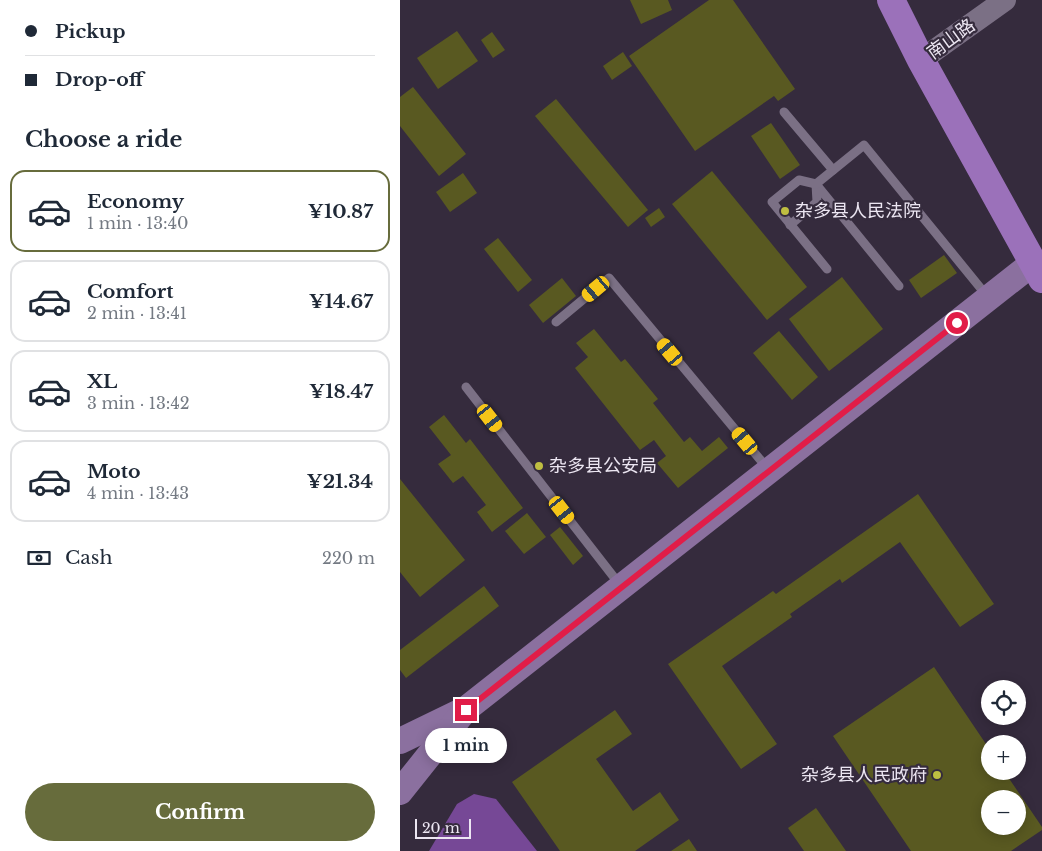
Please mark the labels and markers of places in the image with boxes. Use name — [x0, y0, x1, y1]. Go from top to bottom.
place label: 杂多县人民法院 — [795, 200, 921, 222]
marker: 杂多县人民法院 — [779, 205, 791, 217]
place label: 杂多县公安局 — [549, 455, 657, 477]
marker: 杂多县公安局 — [533, 460, 545, 472]
place label: 杂多县人民政府 — [801, 764, 927, 786]
marker: 杂多县人民政府 — [931, 769, 943, 781]

